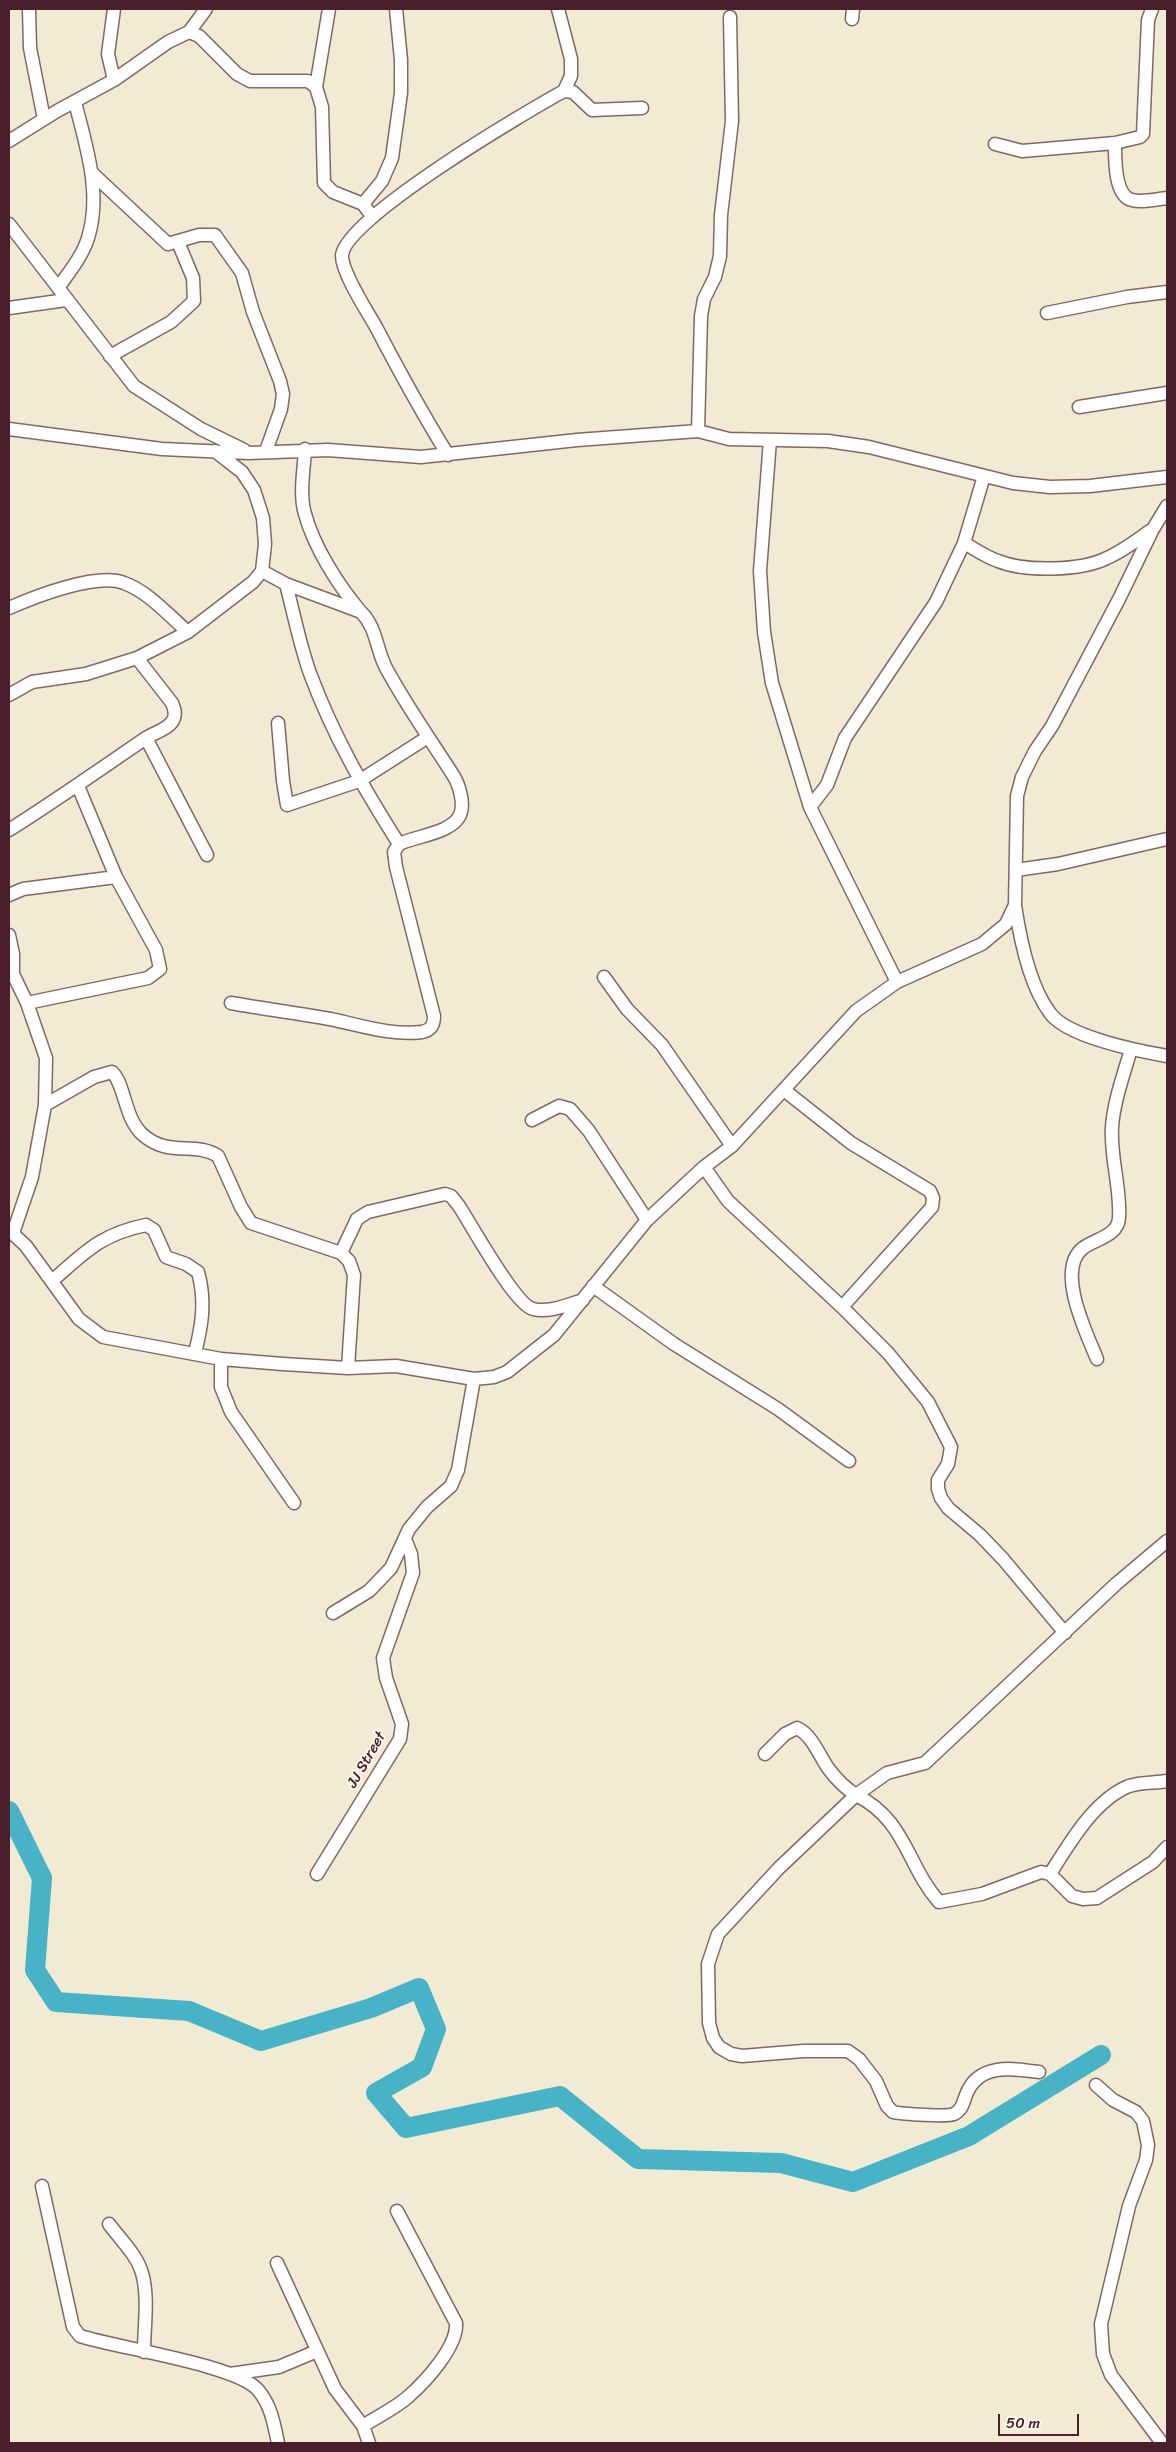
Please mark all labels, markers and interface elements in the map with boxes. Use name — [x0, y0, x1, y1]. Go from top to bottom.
street label: JJ Street — [344, 1729, 390, 1791]
scale bar — [1001, 2404, 1082, 2436]
text: 50 m — [1006, 2410, 1040, 2436]

